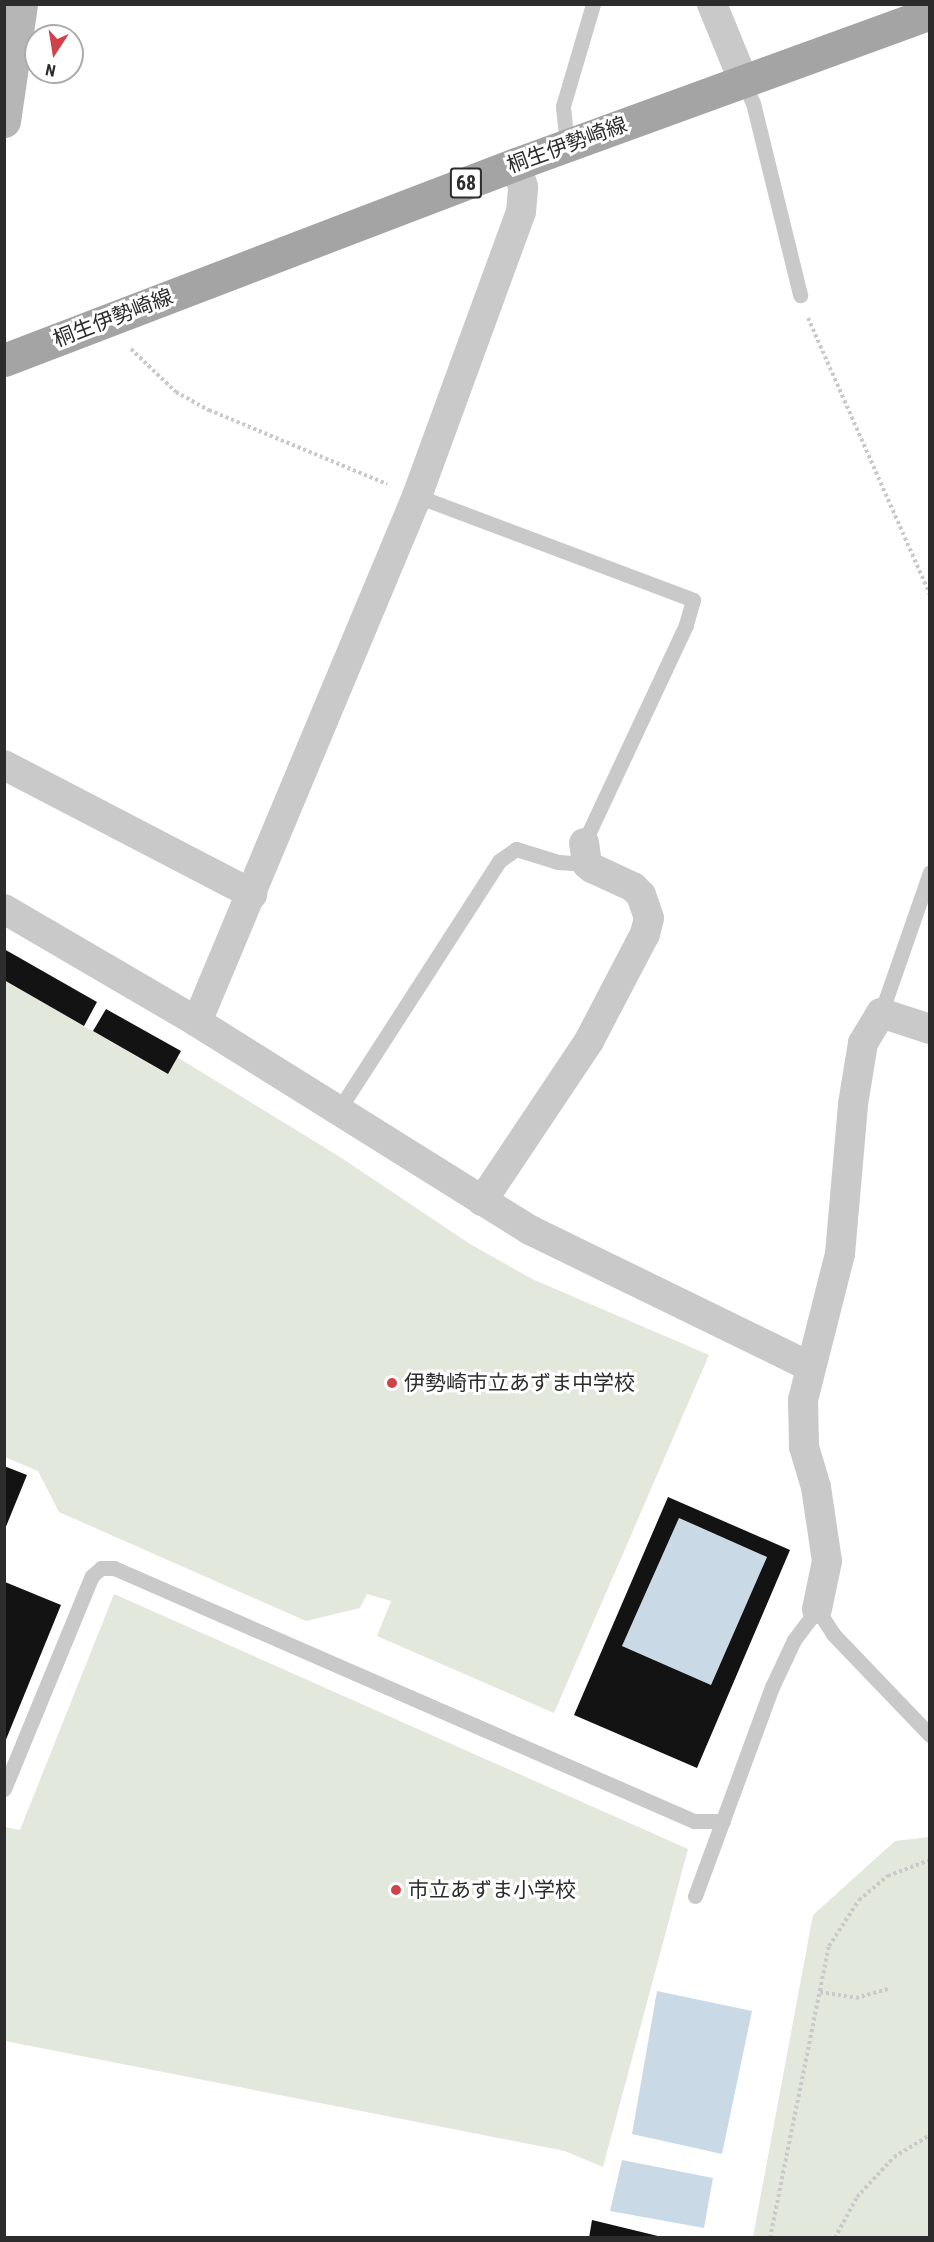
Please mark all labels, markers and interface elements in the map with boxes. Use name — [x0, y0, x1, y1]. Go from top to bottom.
north arrow — [24, 24, 84, 84]
text: N — [44, 60, 57, 80]
street label: 桐生伊勢崎線 — [503, 112, 631, 178]
road number: 68 — [450, 166, 482, 200]
street label: 桐生伊勢崎線 — [50, 284, 176, 352]
place label: 伊勢崎市立あずま中学校 — [404, 1370, 635, 1396]
marker: 伊勢崎市立あずま中学校 — [385, 1376, 399, 1390]
place label: 市立あずま小学校 — [408, 1877, 576, 1903]
marker: 市立あずま小学校 — [389, 1883, 403, 1897]

